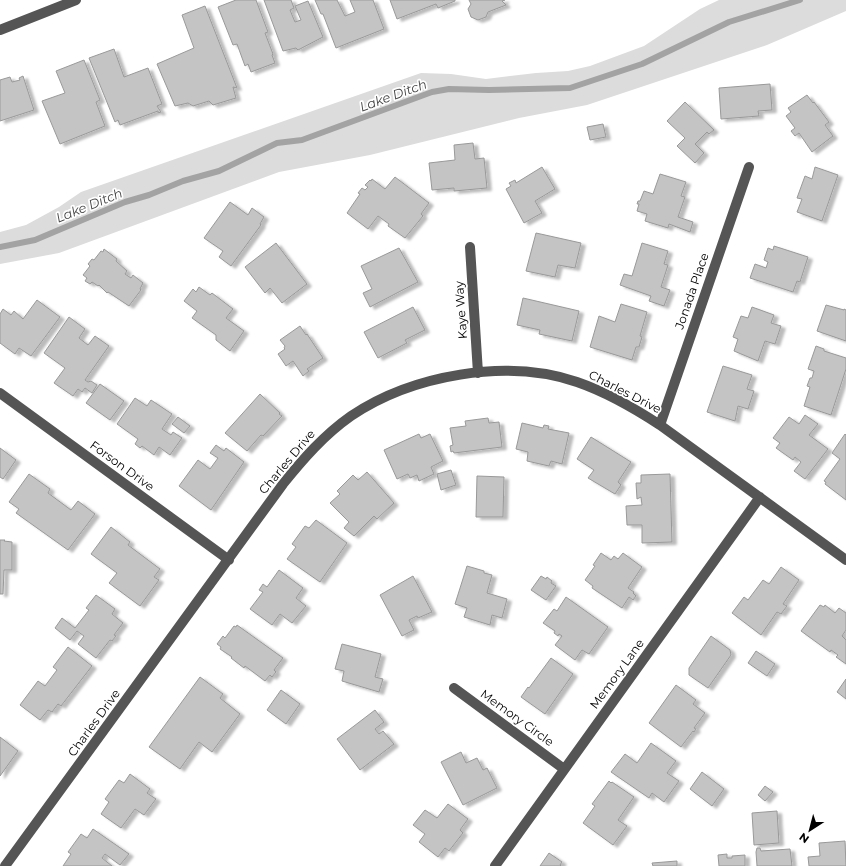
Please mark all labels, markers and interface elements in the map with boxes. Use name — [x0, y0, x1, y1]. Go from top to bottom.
water label: Lake Ditch — [357, 75, 429, 115]
water label: Lake Ditch — [53, 184, 125, 226]
street label: Jonada Place — [671, 251, 712, 332]
street label: Kaye Way — [451, 280, 470, 339]
street label: Charles Drive — [586, 367, 664, 416]
street label: Charles Drive — [255, 426, 318, 497]
street label: Forson Drive — [87, 437, 157, 494]
street label: Memory Lane — [586, 636, 647, 712]
street label: Charles Drive — [64, 686, 123, 759]
street label: Memory Circle — [478, 686, 557, 749]
north arrow — [790, 810, 830, 850]
text: N — [796, 830, 812, 846]

